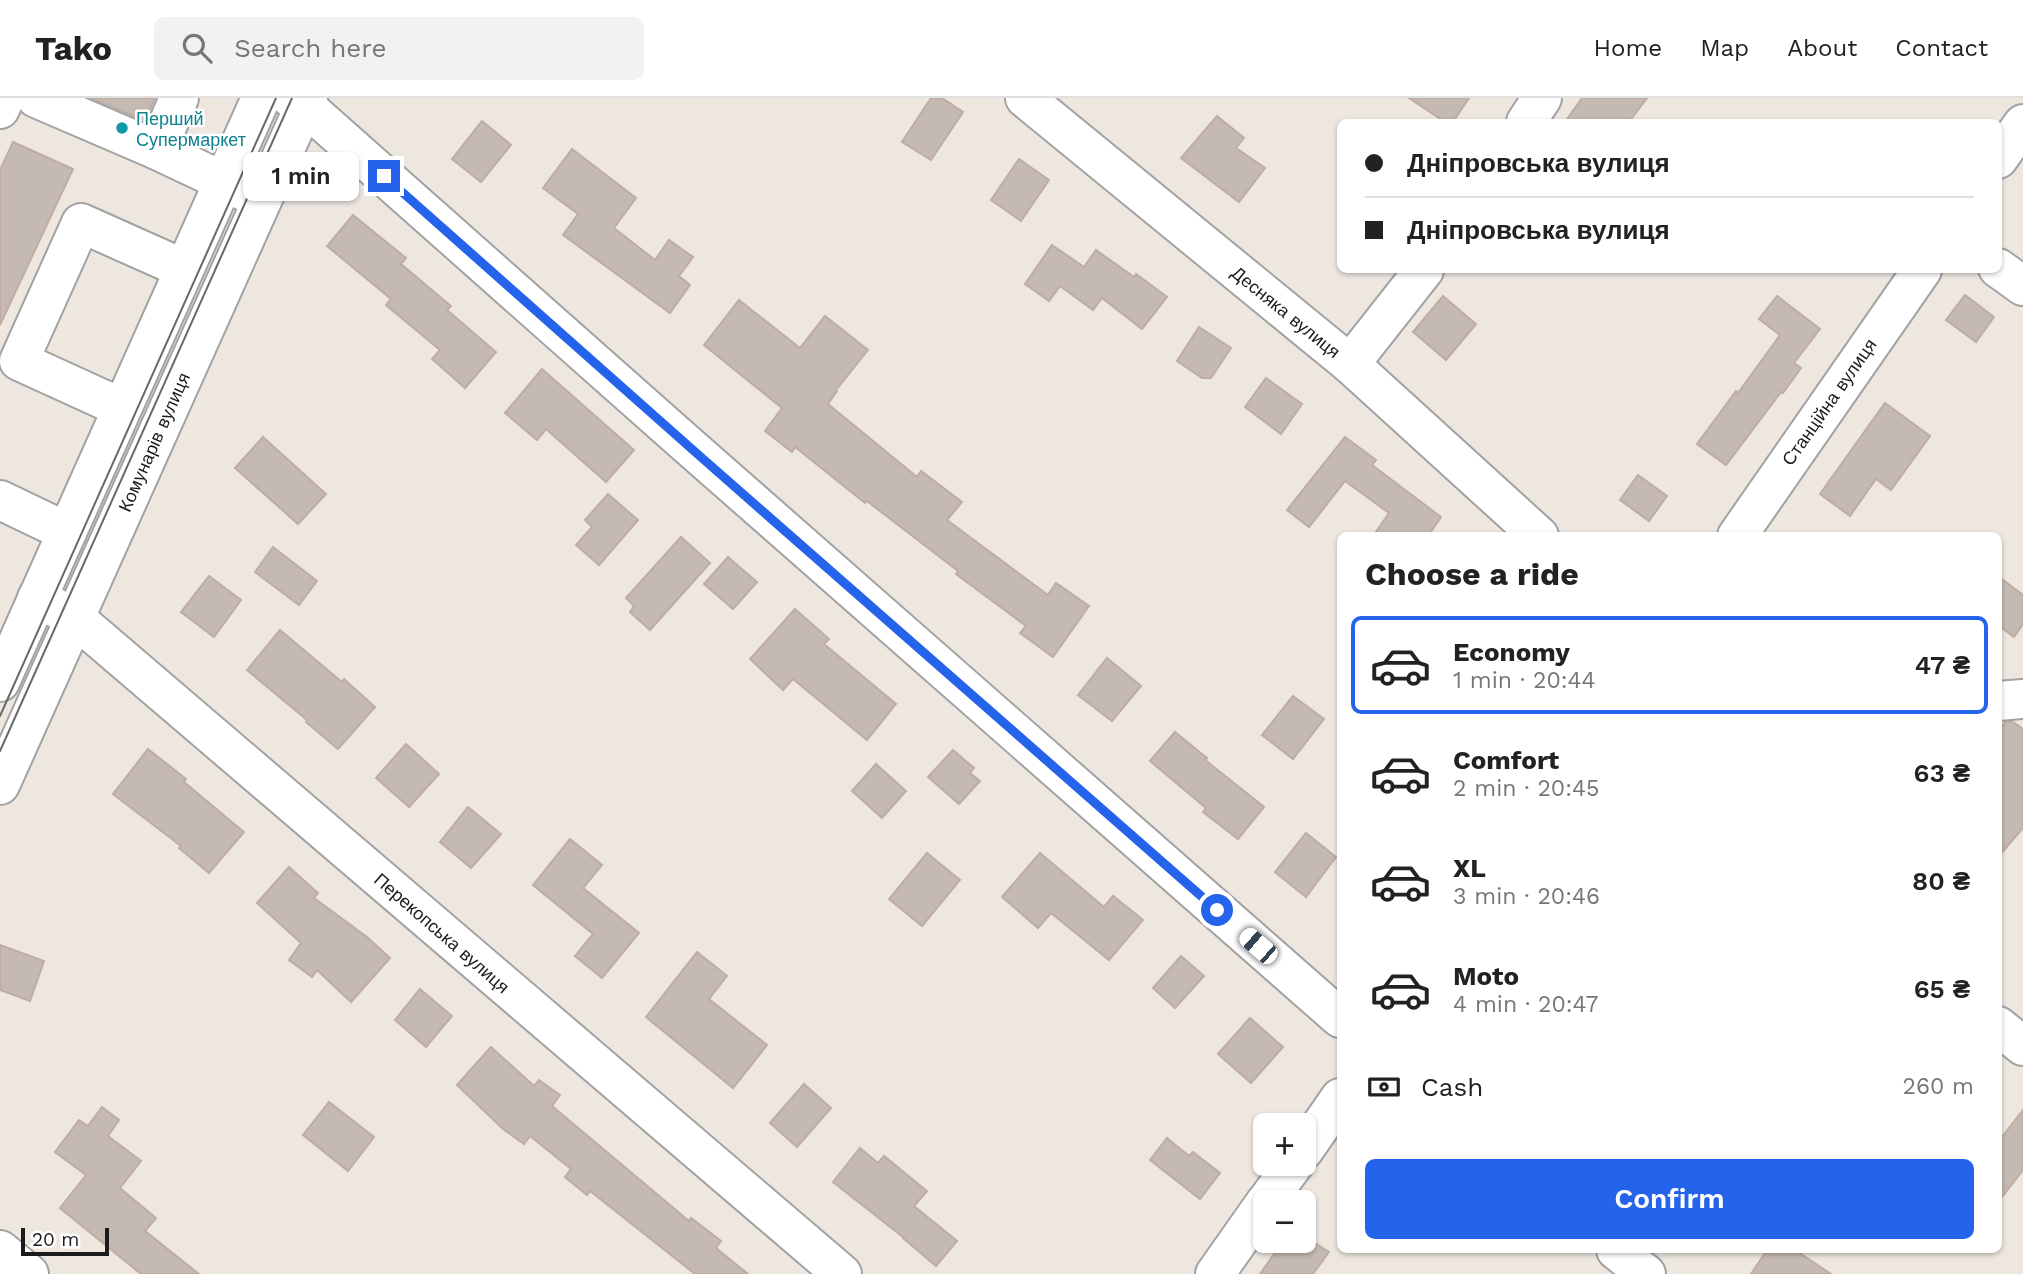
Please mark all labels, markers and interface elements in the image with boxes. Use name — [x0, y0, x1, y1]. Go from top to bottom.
search box — [154, 17, 644, 80]
text: Tako — [35, 29, 112, 68]
icon: search — [178, 29, 216, 67]
text: Search here — [234, 33, 387, 63]
text: Home — [1594, 34, 1662, 62]
text: Map — [1700, 34, 1749, 62]
text: About — [1787, 34, 1857, 62]
text: Contact — [1895, 34, 1988, 62]
place label: Перший Супермаркет — [136, 108, 246, 150]
marker: Перший Супермаркет — [114, 120, 130, 136]
text: Дніпровська вулиця — [1407, 148, 1670, 178]
callout: 1 min — [244, 152, 360, 200]
route end — [368, 160, 400, 192]
text: 1 min — [271, 163, 331, 190]
text: Дніпровська вулиця — [1407, 215, 1670, 245]
street label: Десняка вулиця — [1227, 262, 1345, 362]
street label: Станційна вулиця — [1777, 335, 1881, 469]
street label: Комунарів вулиця — [114, 369, 194, 515]
text: Choose a ride — [1365, 555, 1579, 593]
icon: car — [1369, 634, 1432, 697]
text: Economy — [1453, 637, 1570, 667]
text: 47 ₴ — [1915, 650, 1970, 680]
text: 1 min · 20:44 — [1453, 667, 1596, 694]
icon: car — [1369, 742, 1432, 805]
text: Comfort — [1453, 745, 1559, 775]
text: 63 ₴ — [1913, 758, 1970, 788]
text: 2 min · 20:45 — [1453, 775, 1599, 802]
icon: car — [1369, 850, 1432, 913]
text: XL — [1453, 853, 1486, 883]
text: 80 ₴ — [1912, 866, 1970, 896]
street label: Перекопська вулиця — [370, 869, 514, 997]
text: 3 min · 20:46 — [1453, 883, 1600, 910]
route start — [1201, 894, 1233, 926]
car — [1236, 924, 1281, 968]
icon: car — [1369, 958, 1432, 1021]
text: Moto — [1453, 961, 1519, 991]
text: 65 ₴ — [1914, 974, 1970, 1004]
text: 4 min · 20:47 — [1453, 991, 1598, 1018]
icon: cash — [1365, 1068, 1403, 1106]
text: Cash — [1421, 1072, 1483, 1102]
text: 260 m — [1903, 1073, 1974, 1100]
map controls — [1253, 1113, 1316, 1253]
button: + — [1253, 1113, 1316, 1176]
button: Confirm — [1365, 1159, 1974, 1239]
button: − — [1253, 1190, 1316, 1253]
scale bar — [21, 1225, 108, 1257]
text: 20 m — [32, 1228, 79, 1251]

